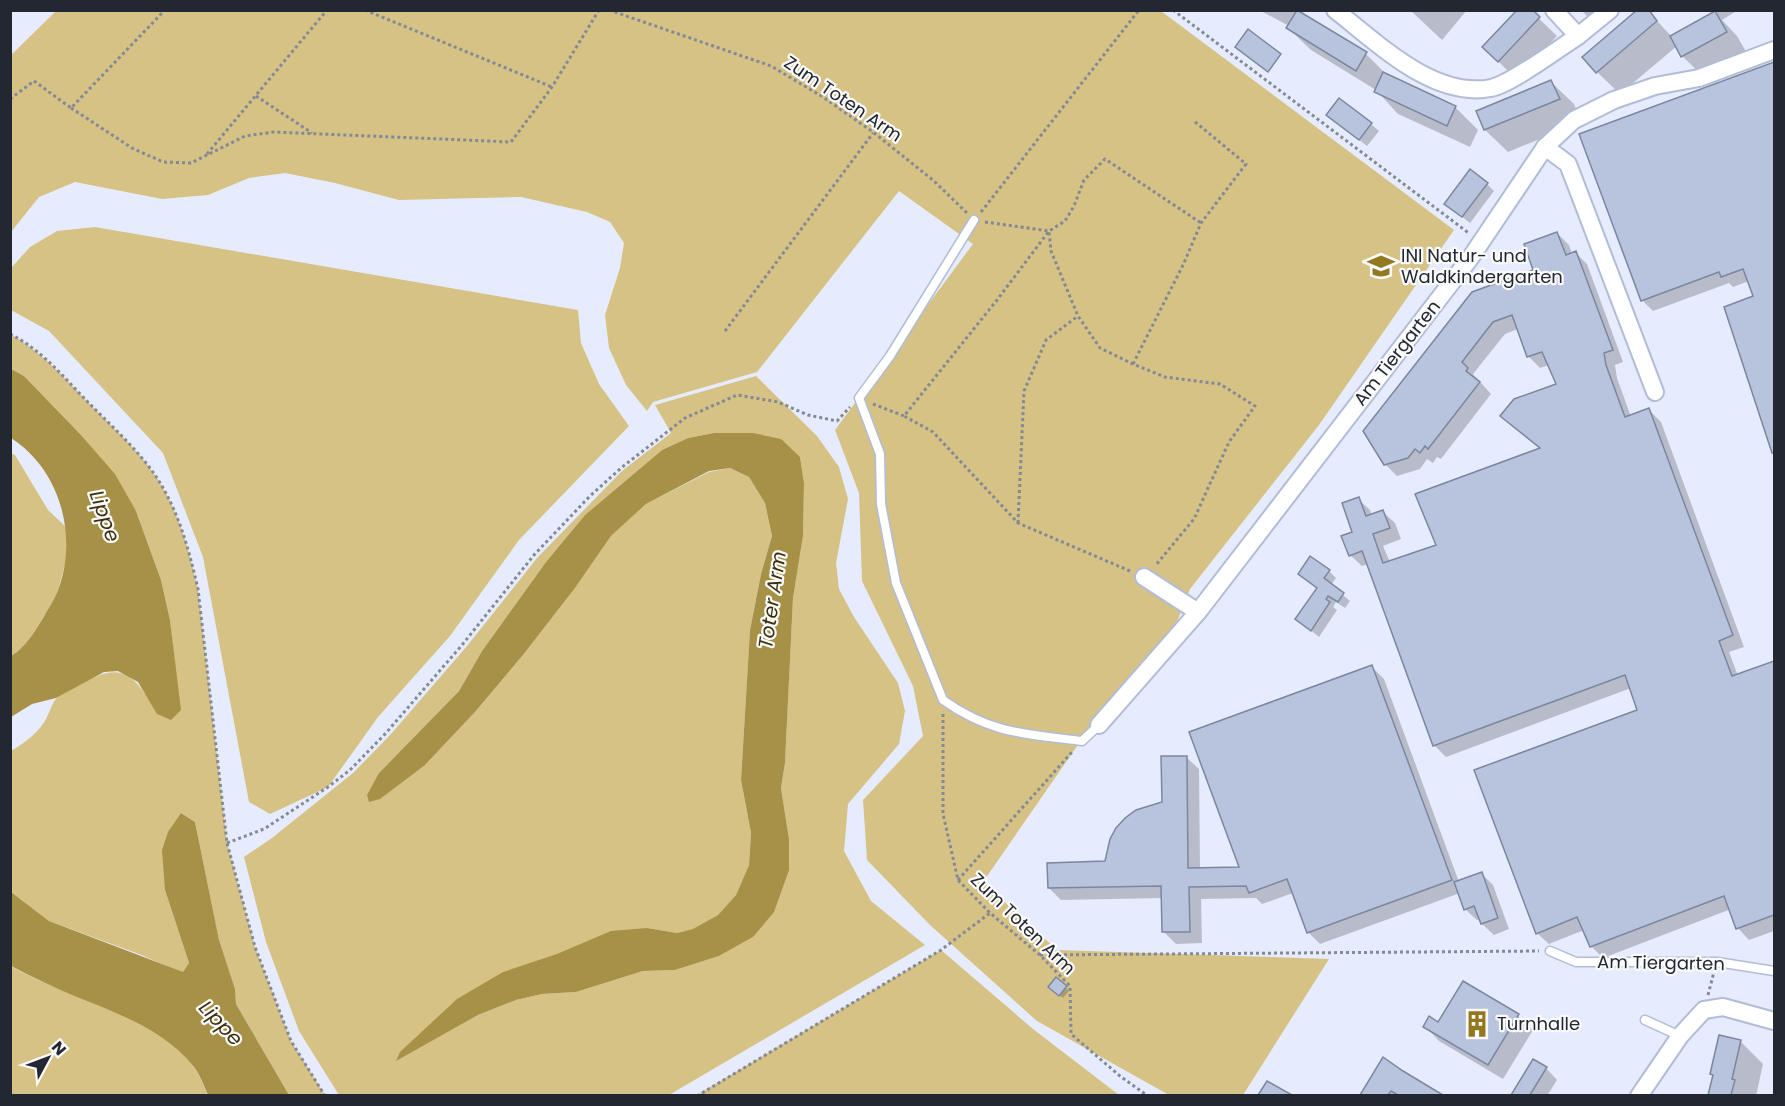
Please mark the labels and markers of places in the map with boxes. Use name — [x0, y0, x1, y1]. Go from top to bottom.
place label: INI Natur- und Waldkindergarten — [1401, 243, 1563, 289]
school or university icon: INI Natur- und Waldkindergarten — [1366, 251, 1396, 281]
building icon: Turnhalle — [1462, 1009, 1492, 1039]
place label: Turnhalle — [1497, 1011, 1580, 1036]

